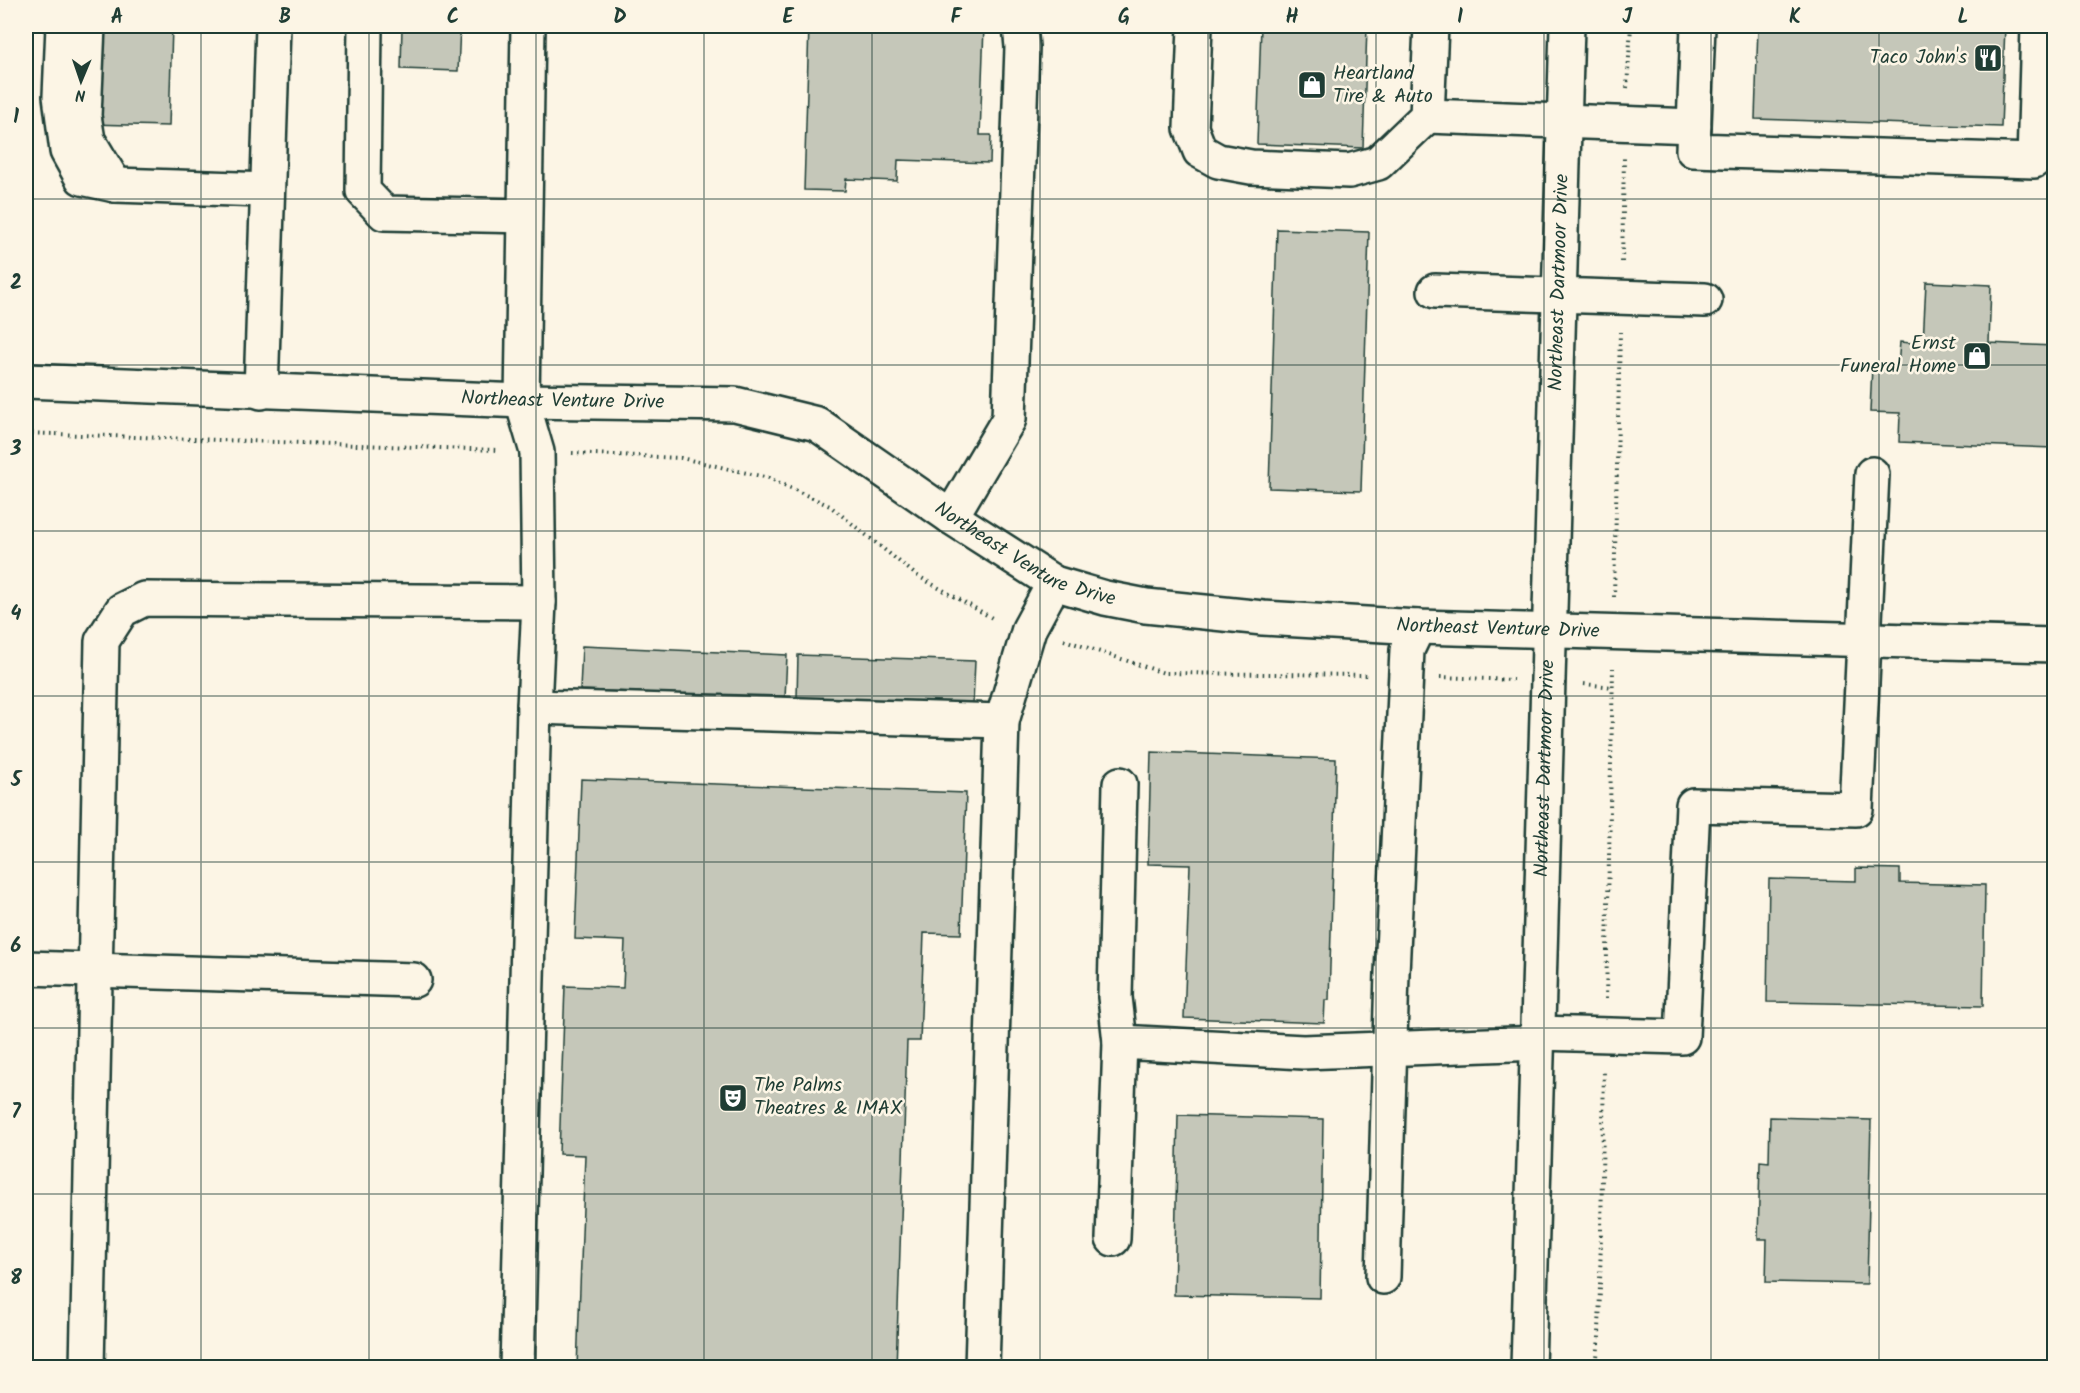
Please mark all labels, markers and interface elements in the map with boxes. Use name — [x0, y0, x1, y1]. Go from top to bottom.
text: A — [111, 2, 123, 34]
text: B — [279, 2, 291, 34]
text: C — [447, 2, 459, 34]
text: D — [613, 2, 627, 34]
text: E — [782, 2, 794, 34]
text: F — [951, 2, 963, 34]
text: G — [1118, 2, 1130, 34]
text: H — [1285, 2, 1299, 34]
text: I — [1457, 2, 1463, 34]
text: J — [1622, 2, 1633, 34]
text: K — [1789, 2, 1801, 34]
text: L — [1958, 2, 1968, 34]
place label: Taco John's — [1870, 42, 1967, 74]
restaurant icon: Taco John's — [1972, 42, 2004, 74]
north arrow — [51, 51, 111, 111]
place label: Heartland Tire & Auto — [1333, 58, 1433, 113]
shop icon: Heartland Tire & Auto — [1296, 69, 1328, 101]
text: N — [75, 82, 86, 107]
text: 1 — [13, 102, 19, 134]
street label: Northeast Dartmoor Drive — [1540, 173, 1579, 392]
text: 2 — [10, 268, 22, 300]
place label: Ernst Funeral Home — [1840, 328, 1956, 383]
shop icon: Ernst Funeral Home — [1961, 340, 1993, 372]
street label: Northeast Venture Drive — [460, 383, 665, 419]
text: 3 — [10, 434, 22, 466]
street label: Northeast Venture Drive — [927, 494, 1118, 616]
text: 4 — [11, 599, 22, 631]
street label: Northeast Venture Drive — [1395, 610, 1600, 648]
street label: Northeast Dartmoor Drive — [1526, 659, 1565, 877]
text: 5 — [10, 765, 23, 797]
text: 6 — [11, 931, 22, 963]
place label: The Palms Theatres & IMAX — [754, 1070, 903, 1125]
theatre icon: The Palms Theatres & IMAX — [717, 1082, 749, 1114]
text: 7 — [11, 1097, 21, 1129]
text: 8 — [10, 1263, 22, 1295]

